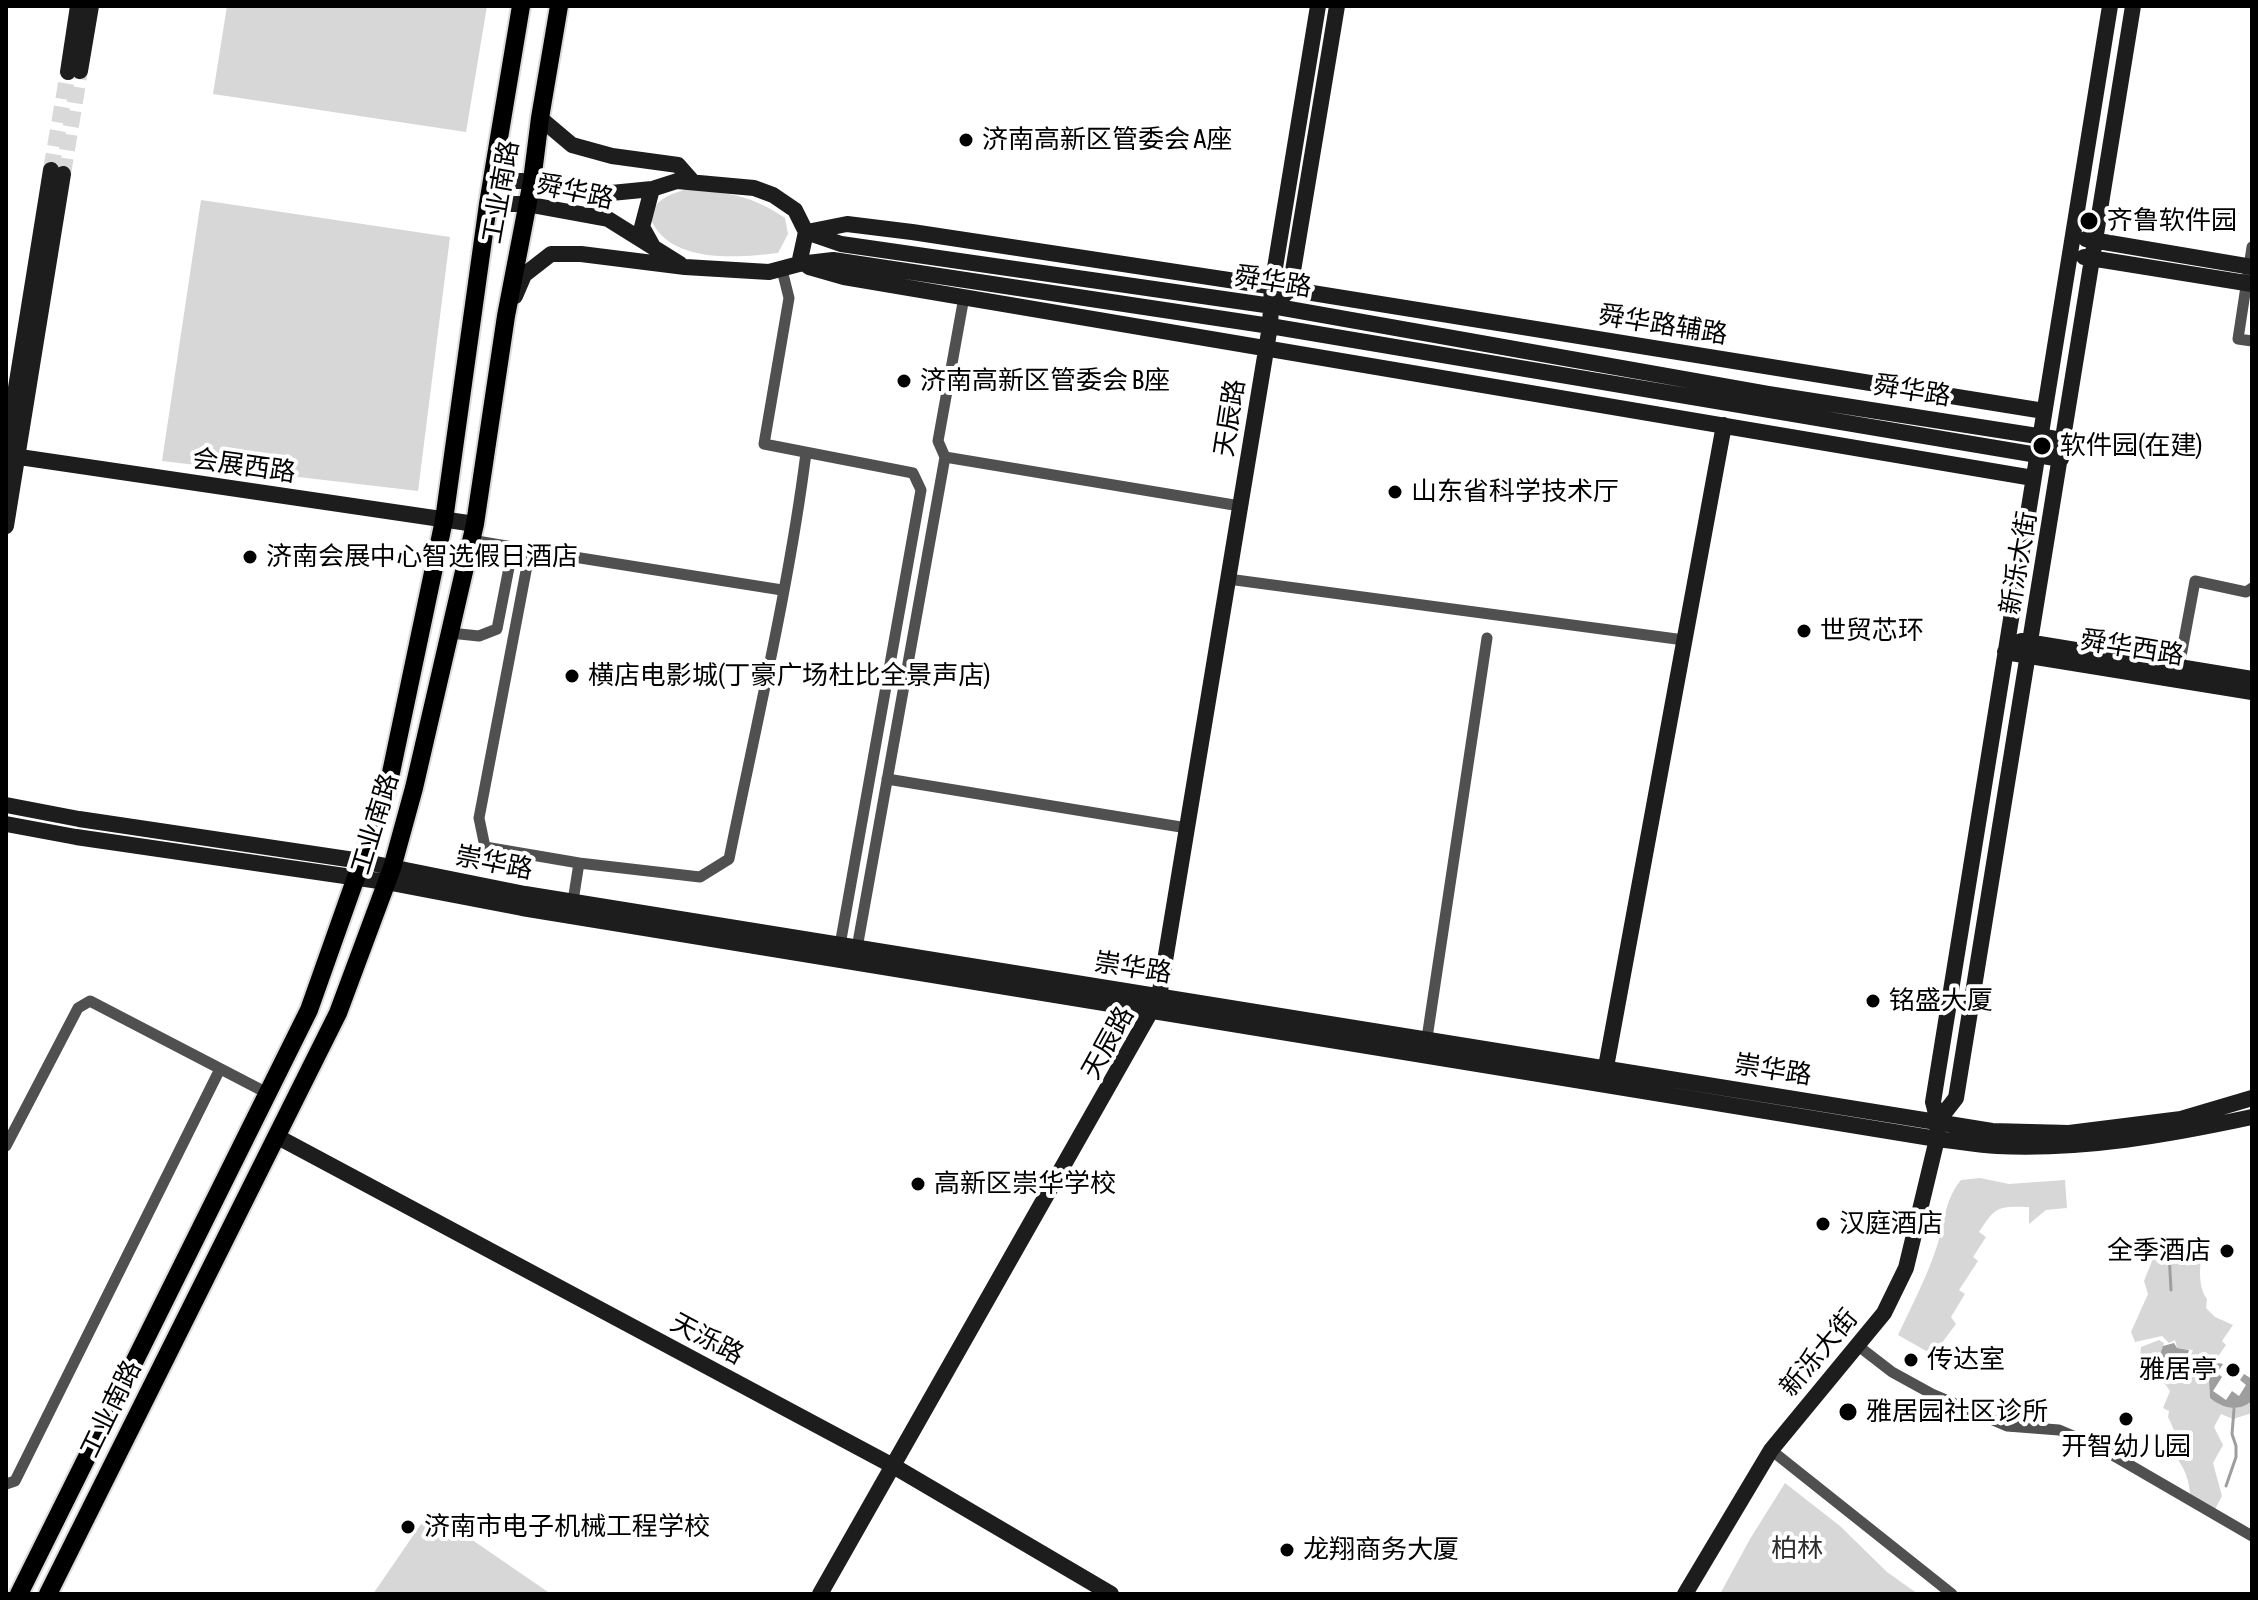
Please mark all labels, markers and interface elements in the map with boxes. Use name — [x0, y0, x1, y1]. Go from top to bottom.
place label: 济南高新区管委会 A座 — [982, 124, 1232, 156]
marker: 济南高新区管委会 A座 — [957, 131, 975, 149]
street label: 工业南路 — [477, 138, 525, 246]
street label: 舜华路 — [534, 169, 616, 215]
place label: 齐鲁软件园 — [2107, 205, 2237, 237]
marker: 齐鲁软件园 — [2078, 210, 2100, 232]
street label: 舜华路 — [1232, 260, 1314, 304]
street label: 舜华路辅路 — [1596, 299, 1730, 351]
place label: 济南高新区管委会 B座 — [920, 365, 1170, 397]
street label: 舜华路 — [1871, 369, 1953, 413]
marker: 济南高新区管委会 B座 — [895, 372, 913, 390]
street label: 天辰路 — [1208, 377, 1252, 459]
place label: 软件园(在建) — [2060, 430, 2202, 462]
marker: 软件园(在建) — [2031, 435, 2053, 457]
street label: 会展西路 — [190, 443, 298, 489]
place label: 山东省科学技术厅 — [1411, 476, 1619, 508]
marker: 山东省科学技术厅 — [1386, 483, 1404, 501]
street label: 新泺大街 — [1995, 509, 2043, 617]
place label: 济南会展中心智选假日酒店 — [266, 541, 578, 573]
marker: 济南会展中心智选假日酒店 — [241, 548, 259, 566]
place label: 世贸芯环 — [1820, 615, 1924, 647]
marker: 世贸芯环 — [1795, 622, 1813, 640]
street label: 舜华西路 — [2078, 624, 2186, 672]
place label: 横店电影城(丁豪广场杜比全景声店) — [588, 660, 990, 692]
marker: 横店电影城(丁豪广场杜比全景声店) — [563, 667, 581, 685]
street label: 工业南路 — [345, 770, 405, 878]
street label: 崇华路 — [453, 840, 535, 886]
street label: 崇华路 — [1092, 946, 1174, 990]
place label: 铭盛大厦 — [1889, 985, 1993, 1017]
marker: 铭盛大厦 — [1864, 992, 1882, 1010]
street label: 天辰路 — [1075, 1001, 1141, 1085]
street label: 崇华路 — [1732, 1048, 1814, 1092]
place label: 高新区崇华学校 — [934, 1168, 1116, 1200]
marker: 高新区崇华学校 — [909, 1175, 927, 1193]
place label: 汉庭酒店 — [1839, 1208, 1943, 1240]
marker: 汉庭酒店 — [1814, 1215, 1832, 1233]
place label: 全季酒店 — [2107, 1235, 2211, 1267]
marker: 全季酒店 — [2218, 1242, 2236, 1260]
street label: 新泺大街 — [1774, 1303, 1864, 1403]
street label: 天泺路 — [665, 1307, 749, 1371]
place label: 传达室 — [1927, 1344, 2005, 1376]
marker: 传达室 — [1902, 1351, 1920, 1369]
place label: 雅居亭 — [2139, 1354, 2217, 1386]
street label: 工业南路 — [74, 1355, 148, 1463]
marker: 雅居亭 — [2224, 1361, 2242, 1379]
place label: 雅居园社区诊所 — [1866, 1396, 2048, 1428]
marker: 雅居园社区诊所 — [1837, 1401, 1859, 1423]
marker: 开智幼儿园 — [2117, 1410, 2135, 1428]
place label: 开智幼儿园 — [2061, 1431, 2191, 1463]
place label: 济南市电子机械工程学校 — [424, 1511, 710, 1543]
marker: 济南市电子机械工程学校 — [399, 1518, 417, 1536]
park label: 柏林 — [1771, 1533, 1823, 1565]
place label: 龙翔商务大厦 — [1303, 1534, 1459, 1566]
marker: 龙翔商务大厦 — [1278, 1541, 1296, 1559]

